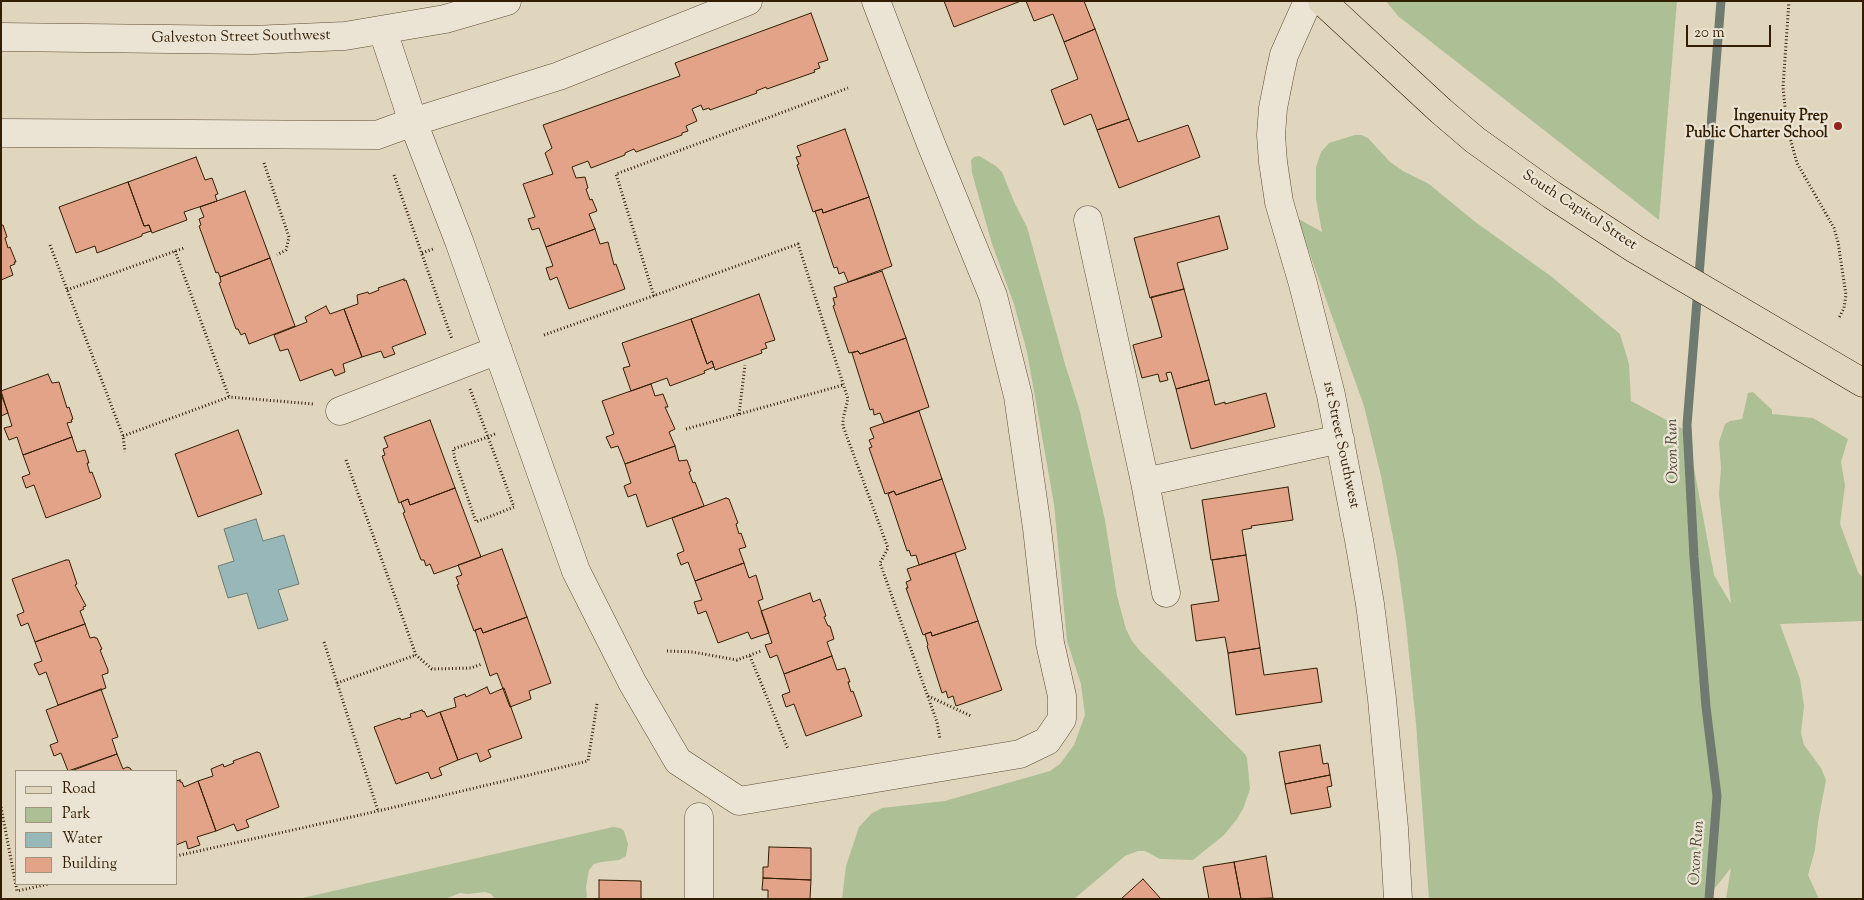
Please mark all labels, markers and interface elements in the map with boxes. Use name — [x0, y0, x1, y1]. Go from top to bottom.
scale bar — [1689, 15, 1774, 47]
text: 20 m — [1694, 23, 1725, 44]
street label: Galveston Street Southwest — [151, 27, 331, 49]
place label: Ingenuity Prep Public Charter School — [1686, 108, 1828, 143]
marker: Ingenuity Prep Public Charter School — [1832, 120, 1844, 132]
street label: South Capitol Street — [1518, 167, 1640, 255]
street label: 1st Street Southwest — [1318, 380, 1362, 510]
water label: Oxon Run — [1664, 418, 1684, 484]
legend — [15, 770, 178, 885]
text: Road — [62, 779, 96, 800]
text: Park — [62, 804, 91, 825]
water label: Oxon Run — [1686, 820, 1710, 886]
text: Water — [62, 829, 102, 850]
text: Building — [62, 854, 117, 875]

